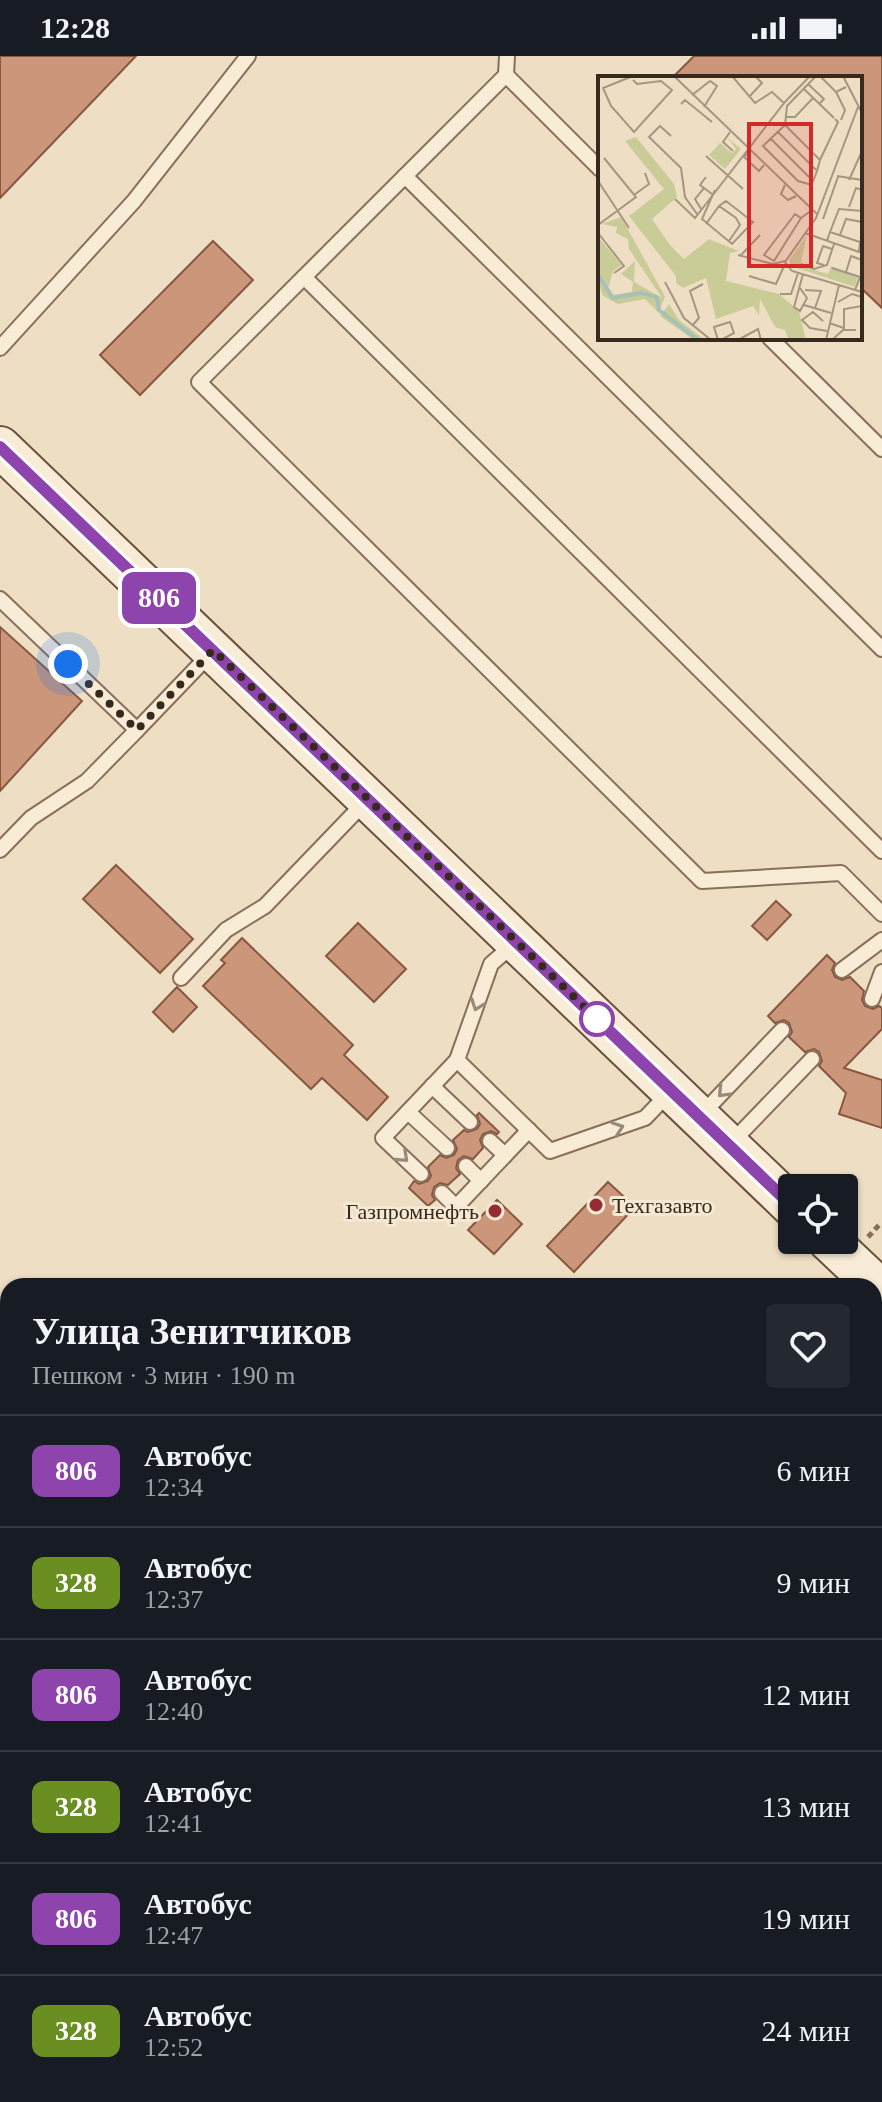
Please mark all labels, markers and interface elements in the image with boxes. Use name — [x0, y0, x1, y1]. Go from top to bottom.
text: 12:28 — [40, 11, 110, 44]
inset map — [598, 76, 862, 340]
line badge: 806 — [113, 572, 205, 624]
text: 806 — [138, 582, 180, 613]
your location — [48, 644, 88, 684]
one-way arrow — [470, 997, 486, 1011]
unlabelled marker — [580, 1002, 614, 1036]
one-way arrow — [718, 1083, 732, 1097]
one-way arrow — [610, 1121, 624, 1137]
one-way arrow — [394, 1147, 408, 1162]
map controls — [778, 1174, 858, 1254]
button: locate — [778, 1174, 858, 1254]
place label: Техгазавто — [612, 1193, 712, 1218]
marker: Техгазавто — [587, 1196, 605, 1214]
place label: Газпромнефть — [345, 1199, 479, 1224]
marker: Газпромнефть — [486, 1202, 504, 1220]
button: heart — [766, 1304, 850, 1388]
text: Улица Зенитчиков — [32, 1310, 352, 1352]
text: Пешком · 3 мин · 190 m — [32, 1361, 295, 1390]
text: Автобус — [144, 1439, 252, 1472]
text: 6 мин — [776, 1454, 850, 1487]
text: 806 — [55, 1455, 97, 1486]
text: 12:34 — [144, 1473, 203, 1502]
text: Автобус — [144, 1551, 252, 1584]
text: 9 мин — [776, 1566, 850, 1599]
text: 328 — [55, 1567, 97, 1598]
text: 12:37 — [144, 1585, 203, 1614]
text: Автобус — [144, 1663, 252, 1696]
text: 12 мин — [761, 1678, 850, 1711]
text: 806 — [55, 1679, 97, 1710]
text: 12:40 — [144, 1697, 203, 1726]
text: Автобус — [144, 1775, 252, 1808]
text: 13 мин — [761, 1790, 850, 1823]
text: 328 — [55, 1791, 97, 1822]
text: 12:41 — [144, 1809, 203, 1838]
text: Автобус — [144, 1887, 252, 1920]
text: 19 мин — [761, 1902, 850, 1935]
text: 806 — [55, 1903, 97, 1934]
text: 12:47 — [144, 1921, 203, 1950]
text: Автобус — [144, 1999, 252, 2032]
text: 24 мин — [761, 2014, 850, 2047]
text: 328 — [55, 2015, 97, 2046]
text: 12:52 — [144, 2033, 203, 2062]

